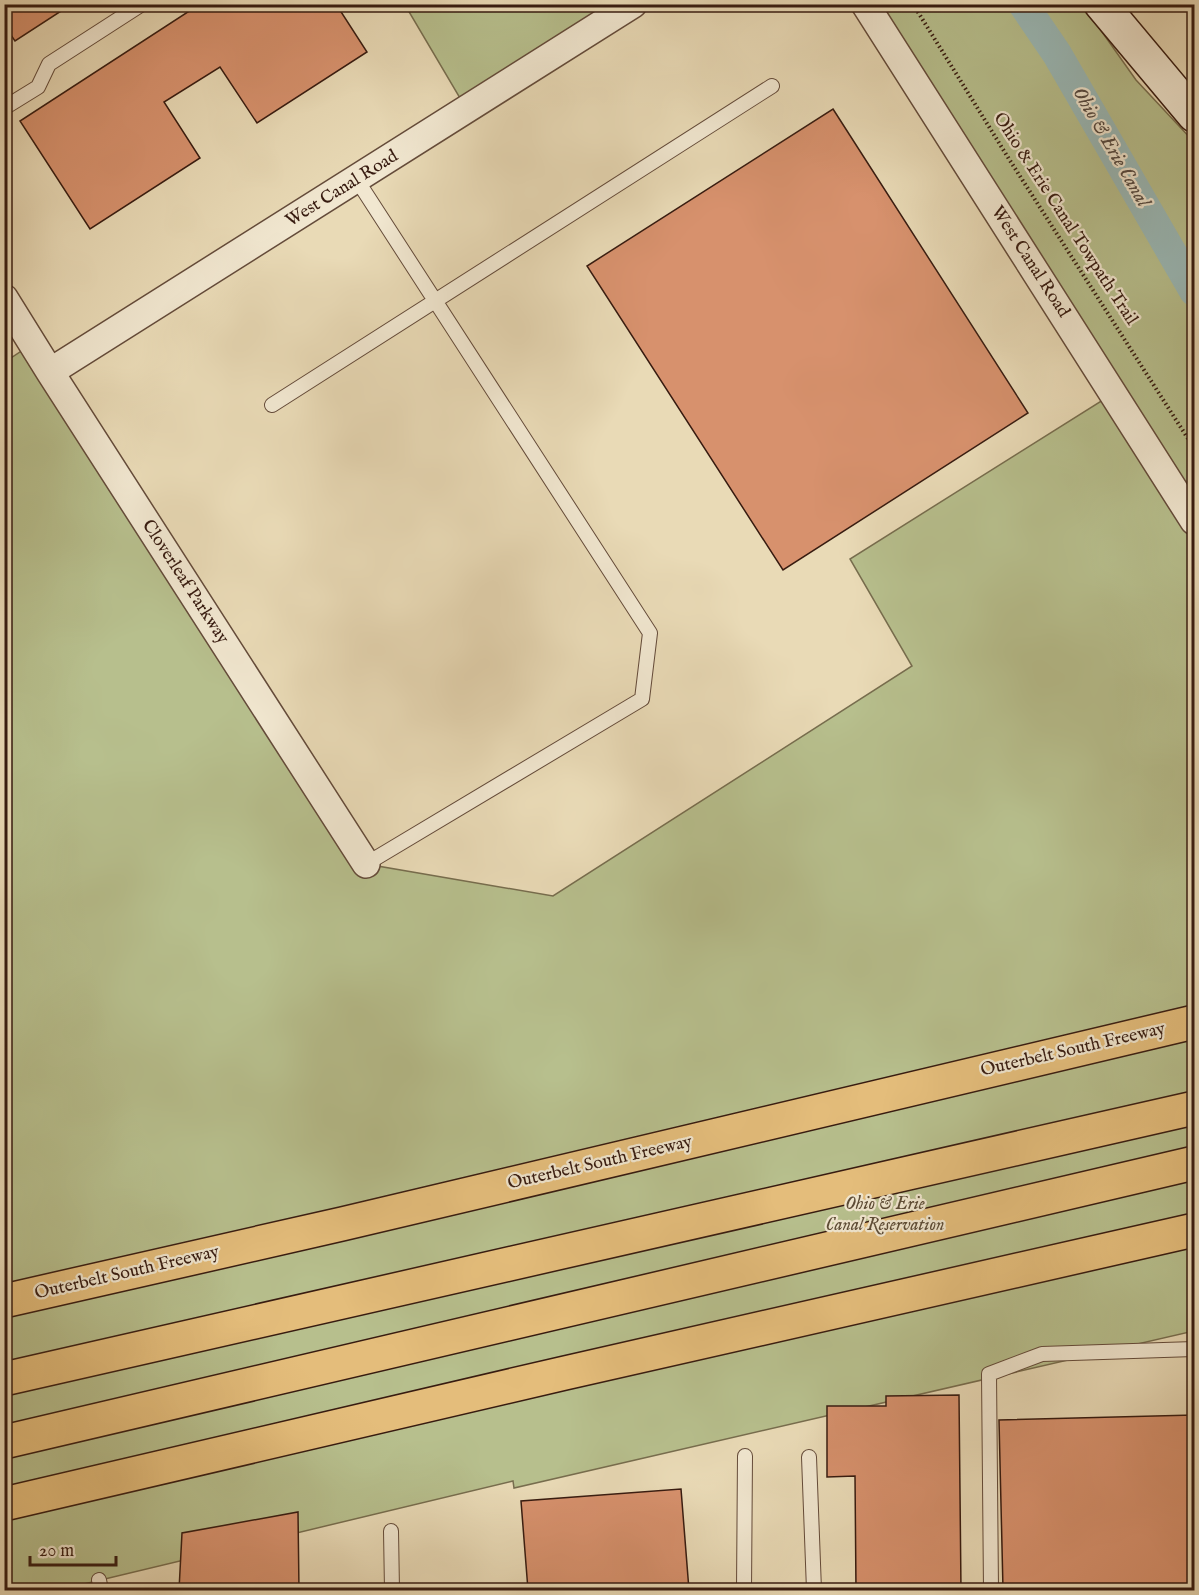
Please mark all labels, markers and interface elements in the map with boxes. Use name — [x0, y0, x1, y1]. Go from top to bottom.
water label: Ohio & Erie Canal — [1067, 83, 1157, 213]
street label: Ohio & Erie Canal Towpath Trail — [988, 108, 1143, 330]
street label: West Canal Road — [281, 145, 403, 233]
street label: West Canal Road — [985, 202, 1075, 322]
street label: Cloverleaf Parkway — [136, 515, 234, 649]
street label: Outerbelt South Freeway — [978, 1018, 1168, 1082]
street label: Outerbelt South Freeway — [505, 1131, 695, 1195]
park label: Ohio & Erie Canal Reservation — [826, 1193, 944, 1237]
street label: Outerbelt South Freeway — [32, 1241, 222, 1305]
scale bar — [30, 1529, 116, 1567]
text: 20 m — [39, 1540, 74, 1563]

